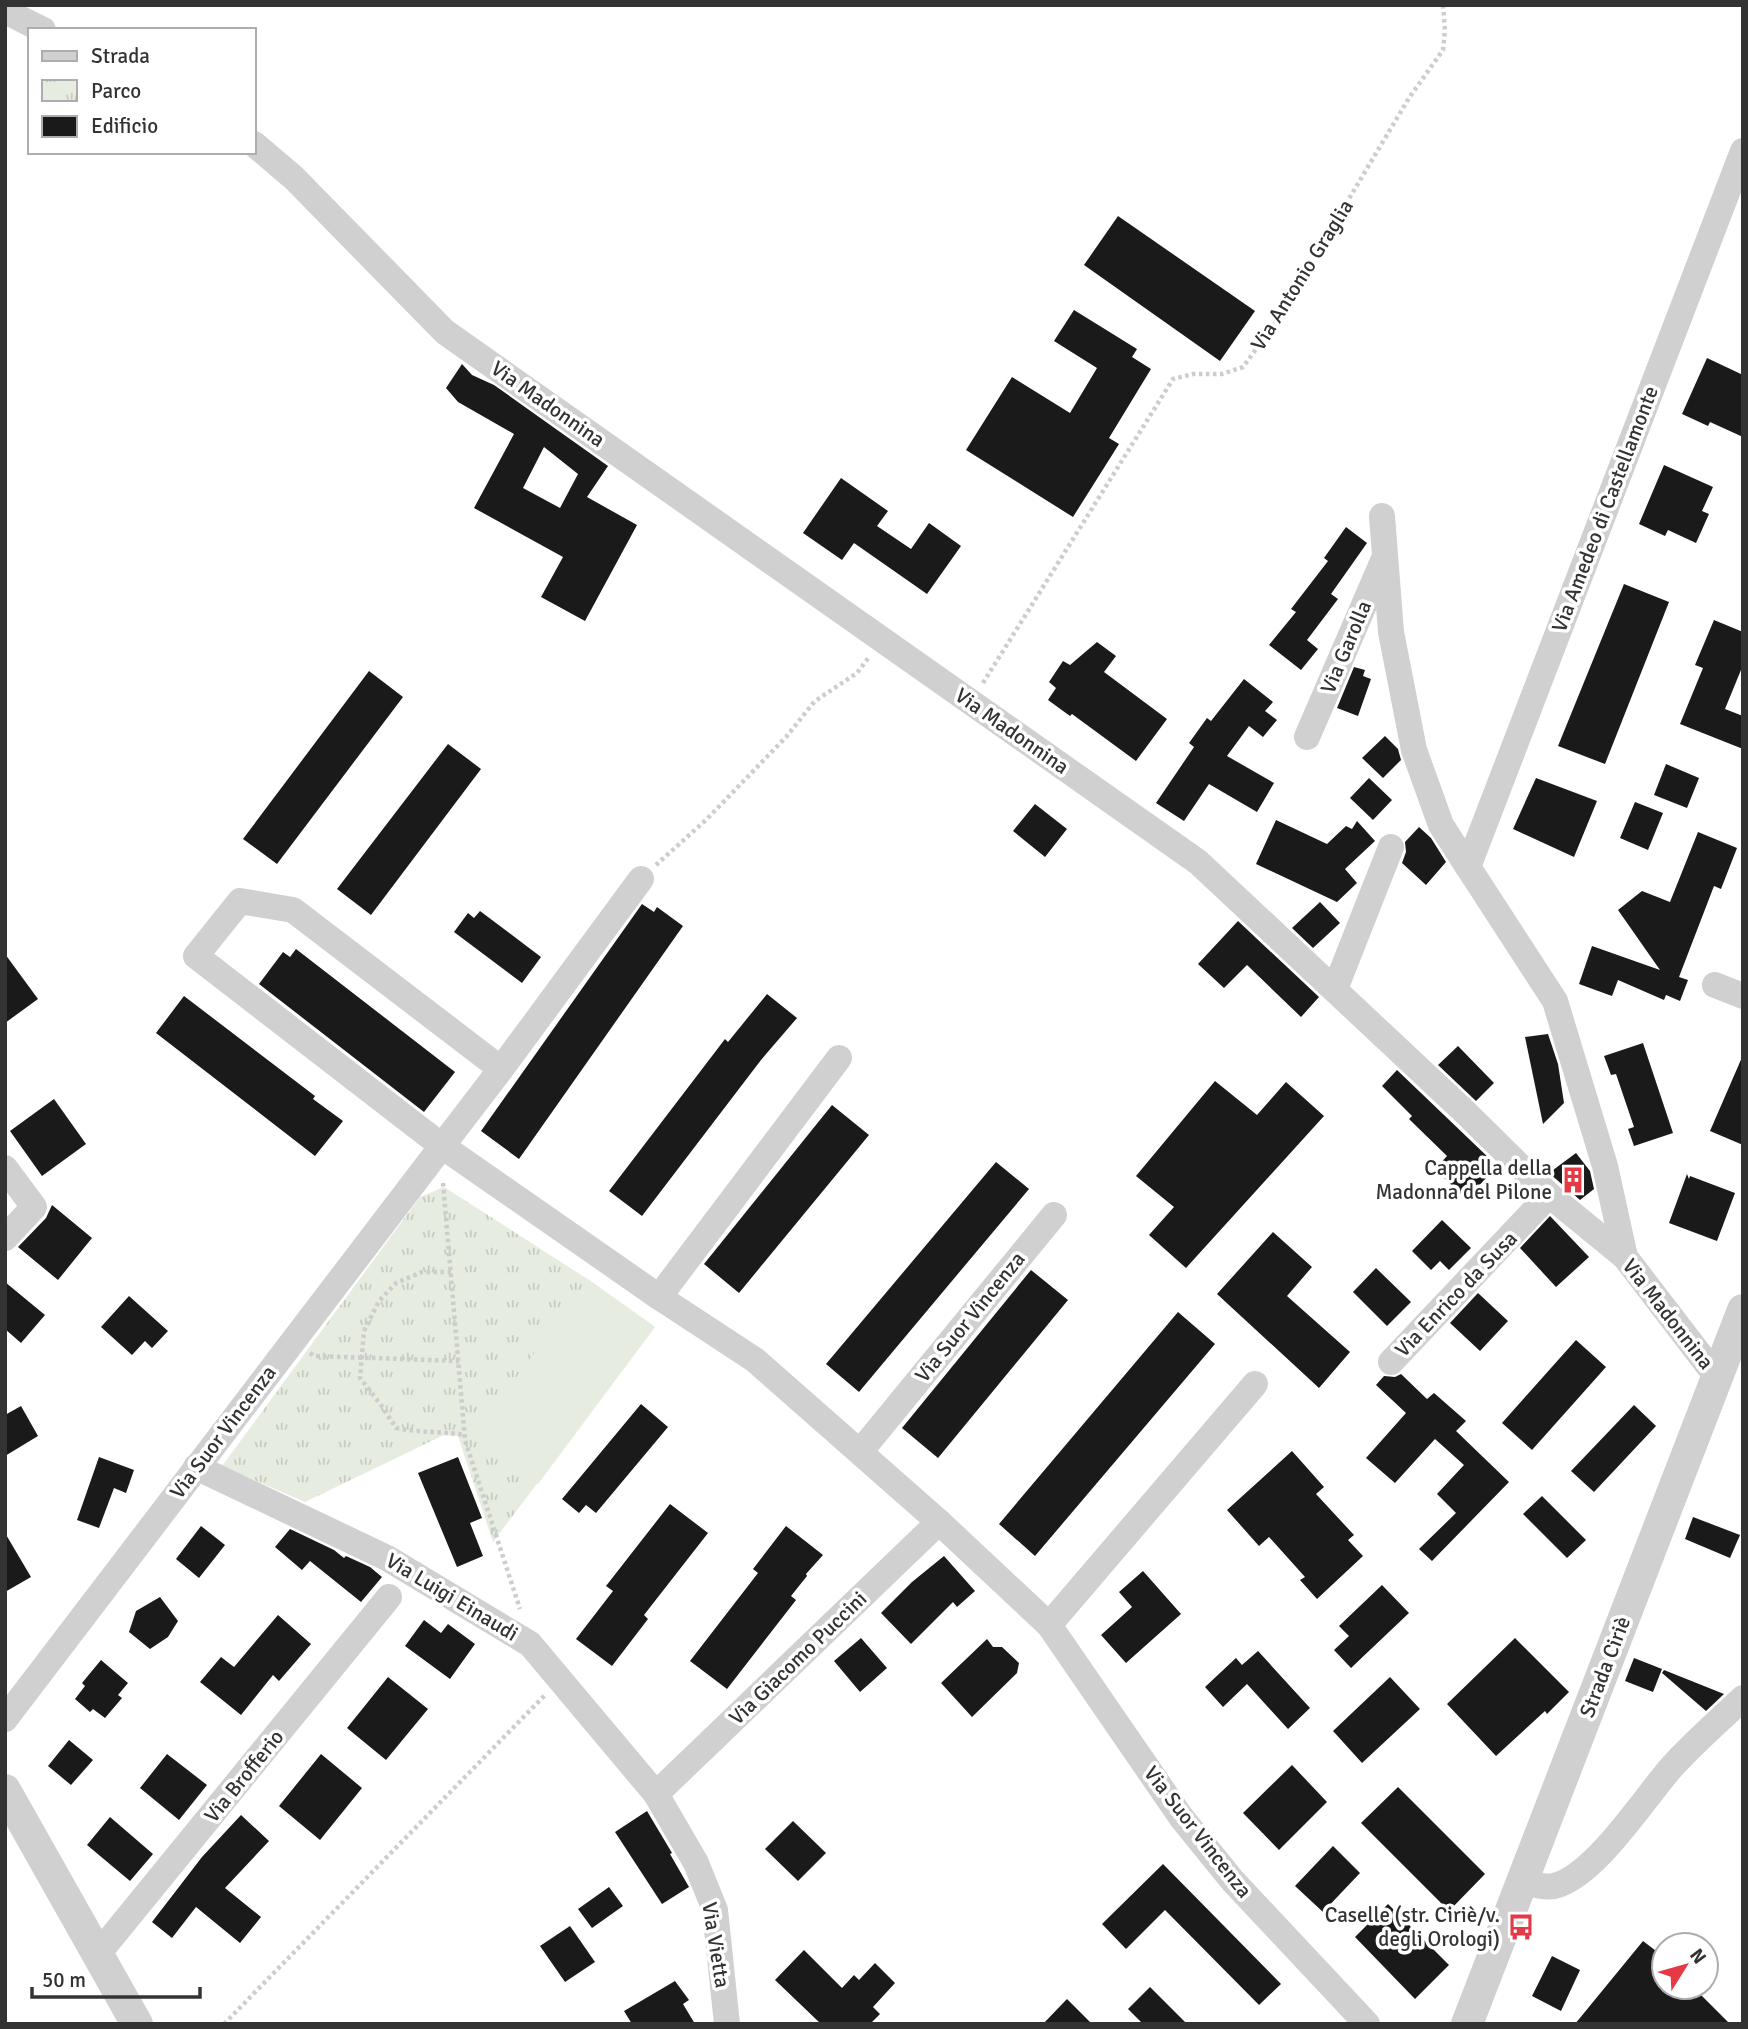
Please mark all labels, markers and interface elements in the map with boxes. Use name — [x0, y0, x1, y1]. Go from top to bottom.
legend — [28, 28, 256, 154]
text: Strada — [91, 43, 150, 69]
text: Parco — [91, 78, 141, 104]
text: Edificio — [91, 113, 158, 139]
street label: Via Antonio Graglia — [1245, 195, 1359, 355]
street label: Via Madonnina — [486, 355, 610, 453]
street label: Via Amedeo di Castellamonte — [1546, 382, 1664, 636]
street label: Via Garolla — [1315, 597, 1377, 697]
street label: Via Madonnina — [950, 682, 1074, 780]
place label: Cappella della Madonna del Pilone — [1375, 1155, 1552, 1205]
building icon: Cappella della Madonna del Pilone — [1558, 1165, 1588, 1195]
street label: Via Enrico da Susa — [1389, 1226, 1523, 1362]
street label: Via Suor Vincenza — [909, 1247, 1031, 1387]
street label: Via Madonnina — [1617, 1253, 1719, 1375]
street label: Via Suor Vincenza — [164, 1360, 282, 1504]
street label: Via Luigi Einaudi — [381, 1547, 523, 1647]
street label: Via Giacomo Puccini — [724, 1586, 872, 1730]
street label: Strada Ciriè — [1574, 1613, 1636, 1721]
street label: Via Brofferio — [199, 1724, 289, 1828]
street label: Via Suor Vincenza — [1138, 1761, 1258, 1903]
street label: Via Vietta — [696, 1900, 736, 1990]
place label: Caselle (str. Ciriè/v. degli Orologi) — [1325, 1902, 1500, 1952]
bus stop icon: Caselle (str. Ciriè/v. degli Orologi) — [1506, 1912, 1536, 1942]
north arrow — [1650, 1931, 1720, 2001]
text: N — [1684, 1944, 1711, 1969]
scale bar — [32, 1955, 200, 1999]
text: 50 m — [42, 1967, 86, 1993]

